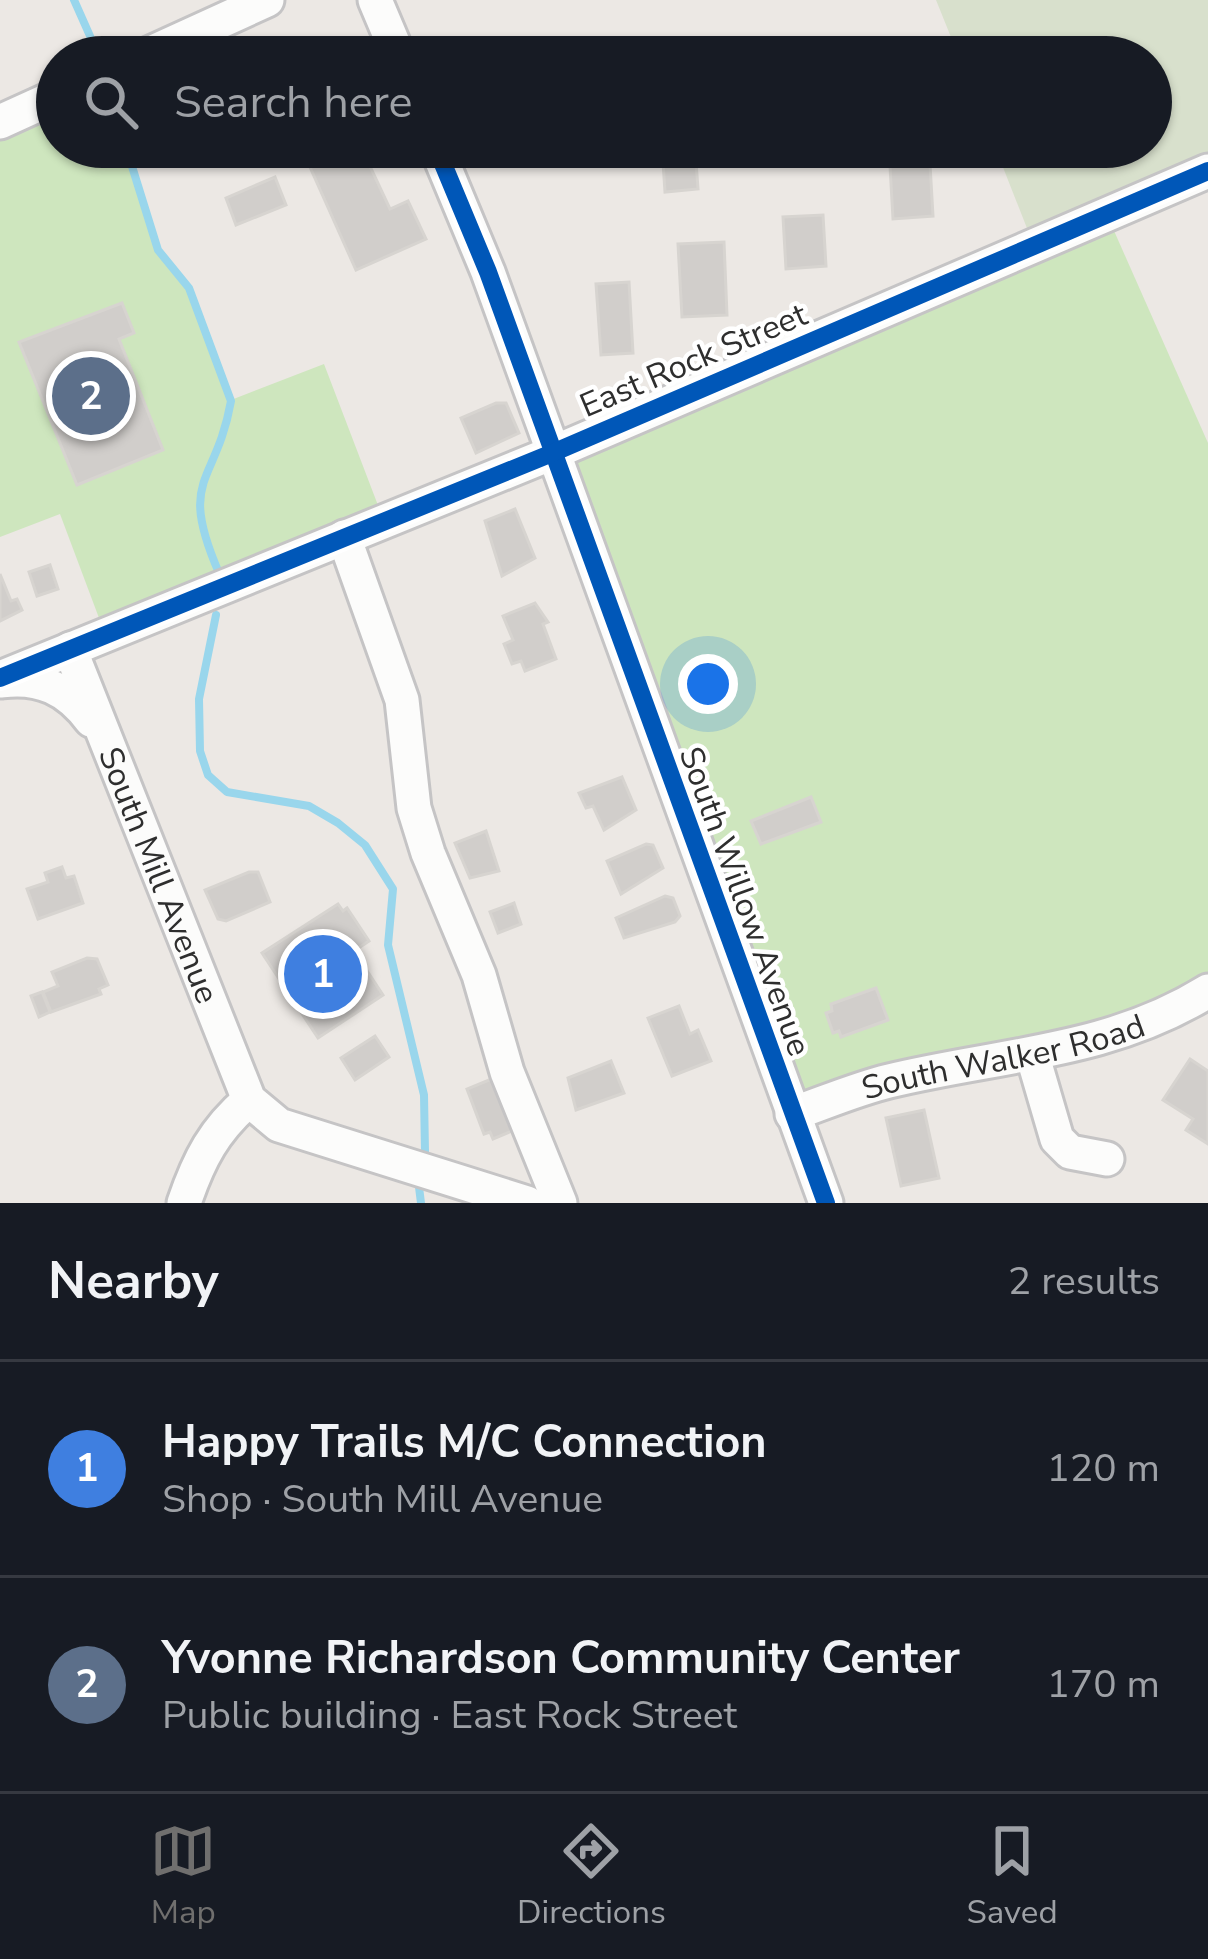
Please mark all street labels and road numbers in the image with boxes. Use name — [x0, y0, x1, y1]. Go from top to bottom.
street label: East Rock Street — [573, 292, 814, 428]
street label: South Mill Avenue — [87, 741, 229, 1010]
street label: South Willow Avenue — [668, 741, 821, 1062]
street label: South Walker Road — [856, 1004, 1151, 1112]

